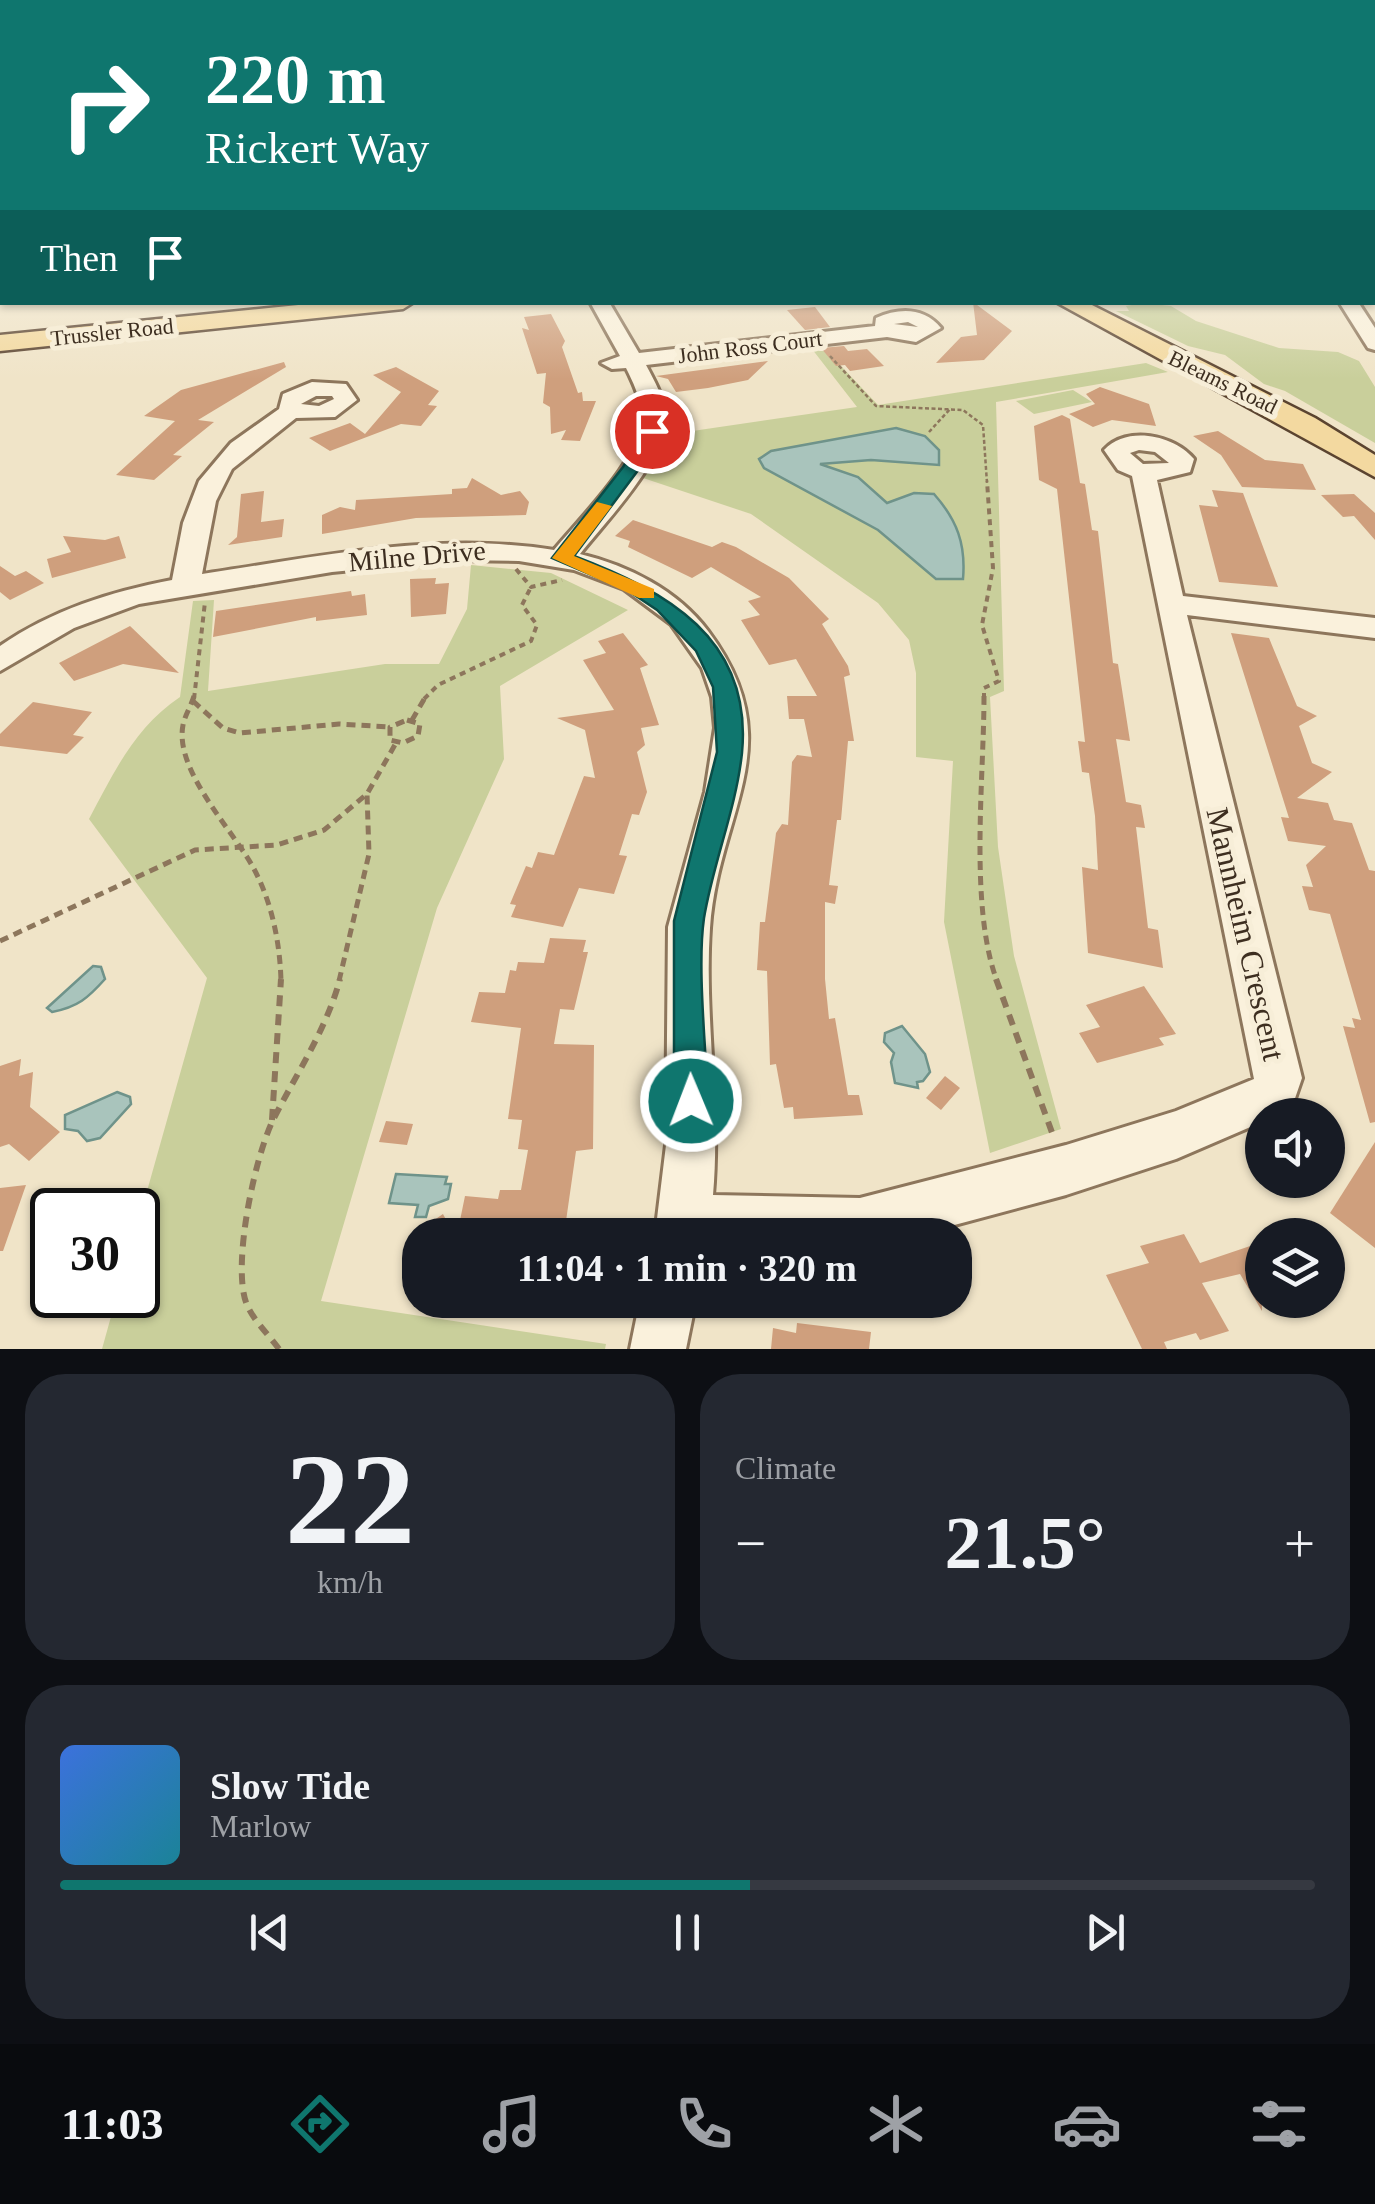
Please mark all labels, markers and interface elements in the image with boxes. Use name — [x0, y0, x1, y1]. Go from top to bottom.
icon: right — [40, 40, 170, 170]
text: 220 m — [205, 41, 386, 118]
text: Rickert Way — [205, 123, 429, 173]
icon: arrive — [138, 230, 193, 285]
text: Then — [40, 237, 118, 279]
street label: Trussler Road — [49, 313, 175, 351]
street label: John Ross Court — [676, 326, 824, 368]
street label: Bleams Road — [1165, 345, 1281, 419]
pin — [610, 389, 695, 474]
icon: arrive — [625, 404, 680, 459]
street label: Milne Drive — [347, 535, 487, 577]
street label: Mannheim Crescent — [1199, 804, 1293, 1064]
position arrow — [639, 1049, 743, 1153]
map controls — [1245, 1098, 1345, 1318]
button: sound — [1245, 1098, 1345, 1198]
speed limit sign: 30 — [30, 1188, 160, 1318]
button: layers — [1245, 1218, 1345, 1318]
text: 11:04 · 1 min · 320 m — [517, 1247, 857, 1289]
text: 22 — [285, 1427, 415, 1571]
text: Climate — [735, 1450, 836, 1486]
text: 21.5° — [944, 1501, 1106, 1584]
text: − — [735, 1513, 766, 1574]
text: + — [1284, 1513, 1315, 1574]
text: km/h — [317, 1564, 383, 1600]
text: Slow Tide — [210, 1765, 370, 1807]
text: Marlow — [210, 1808, 311, 1844]
icon: previous — [242, 1905, 297, 1960]
icon: pause — [660, 1905, 715, 1960]
icon: next — [1078, 1905, 1133, 1960]
icon: directions — [285, 2089, 355, 2159]
icon: music — [477, 2089, 547, 2159]
icon: phone — [669, 2089, 739, 2159]
icon: climate — [861, 2089, 931, 2159]
icon: car — [1052, 2089, 1122, 2159]
icon: filters — [1244, 2089, 1314, 2159]
text: 11:03 — [61, 2099, 163, 2149]

